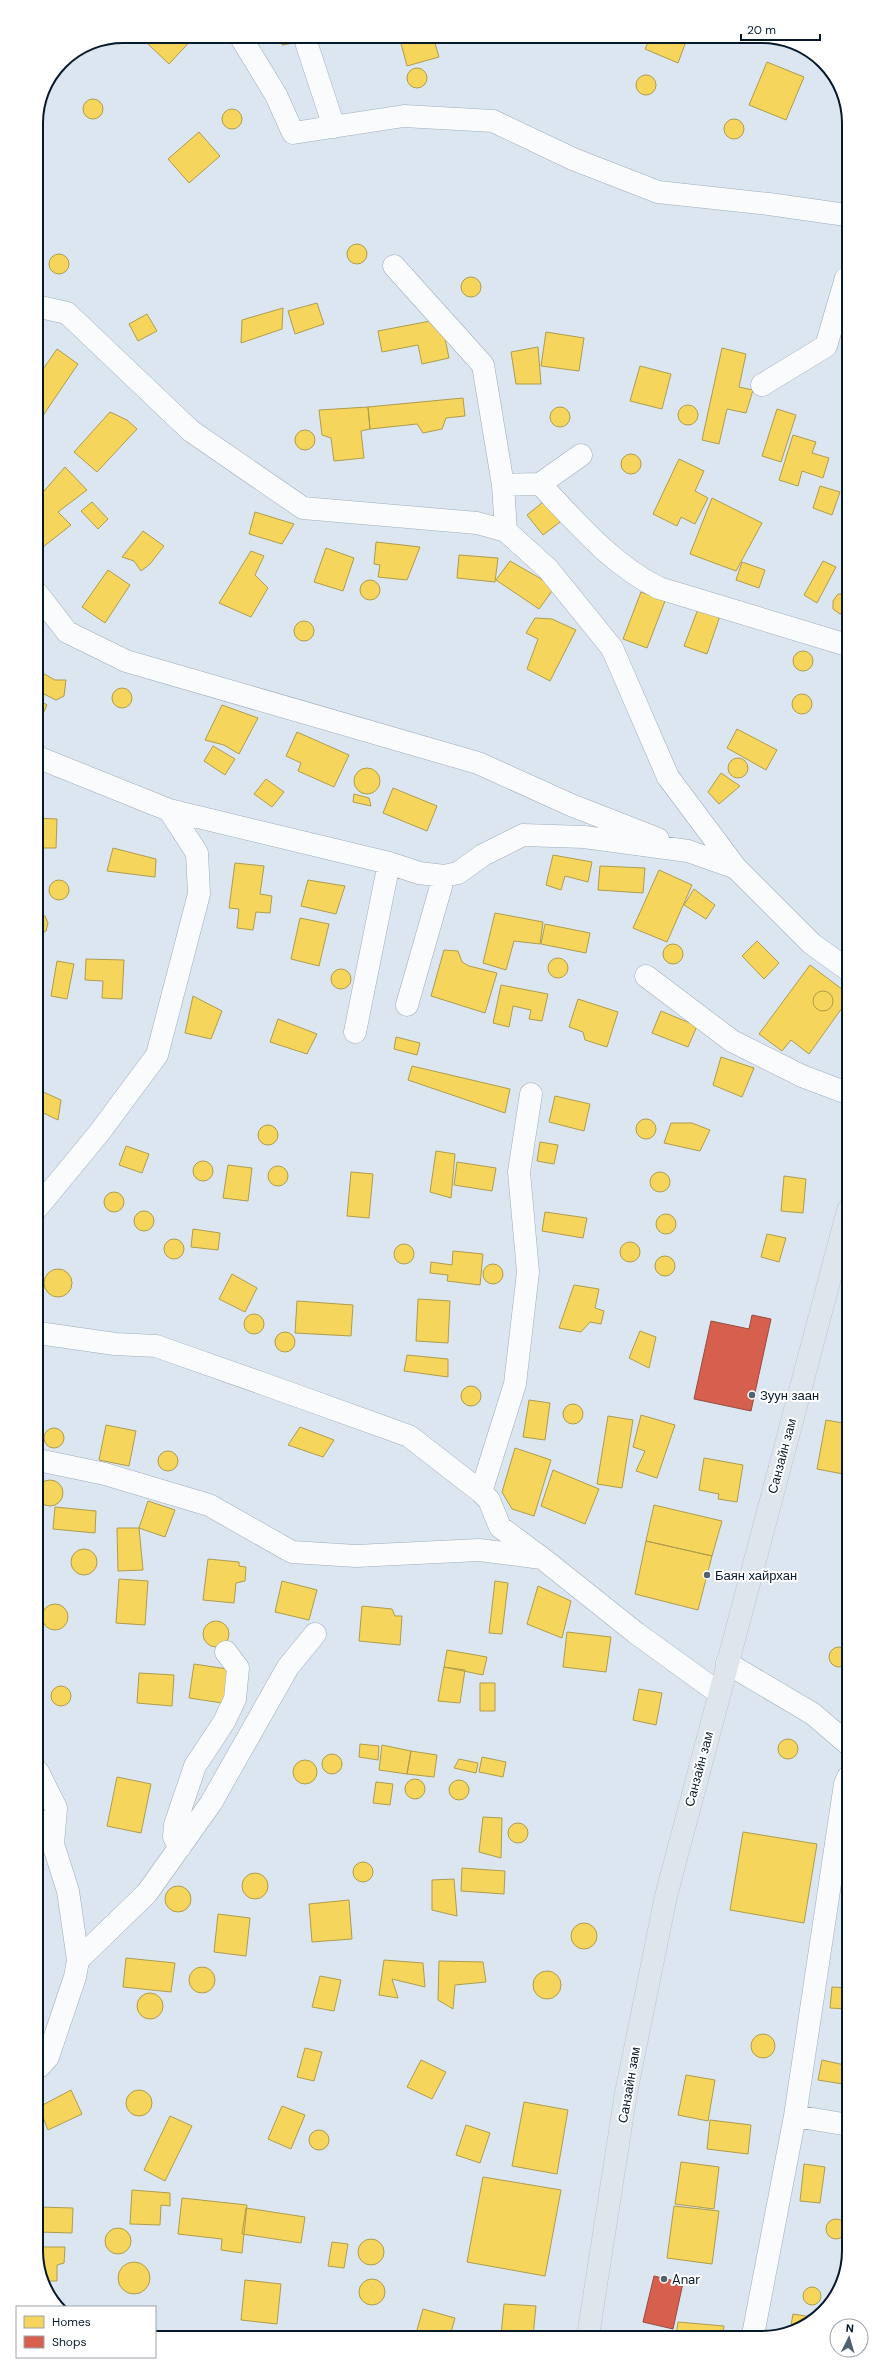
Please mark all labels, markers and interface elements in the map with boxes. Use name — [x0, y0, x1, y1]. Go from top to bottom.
scale bar — [741, 16, 820, 42]
text: 20 m — [747, 22, 776, 38]
place label: Зуун заан — [760, 1387, 819, 1404]
marker: Зуун заан — [747, 1390, 757, 1400]
street label: Санзайн зам — [764, 1416, 800, 1495]
place label: Баян хайрхан — [715, 1567, 797, 1584]
marker: Баян хайрхан — [702, 1570, 712, 1580]
street label: Санзайн зам — [681, 1729, 717, 1808]
street label: Санзайн зам — [614, 2045, 644, 2124]
place label: Anar — [672, 2271, 700, 2288]
marker: Anar — [659, 2274, 669, 2284]
legend — [16, 2306, 156, 2358]
text: Homes — [52, 2314, 91, 2330]
north arrow — [829, 2318, 869, 2358]
text: N — [845, 2321, 854, 2335]
text: Shops — [52, 2334, 87, 2350]

